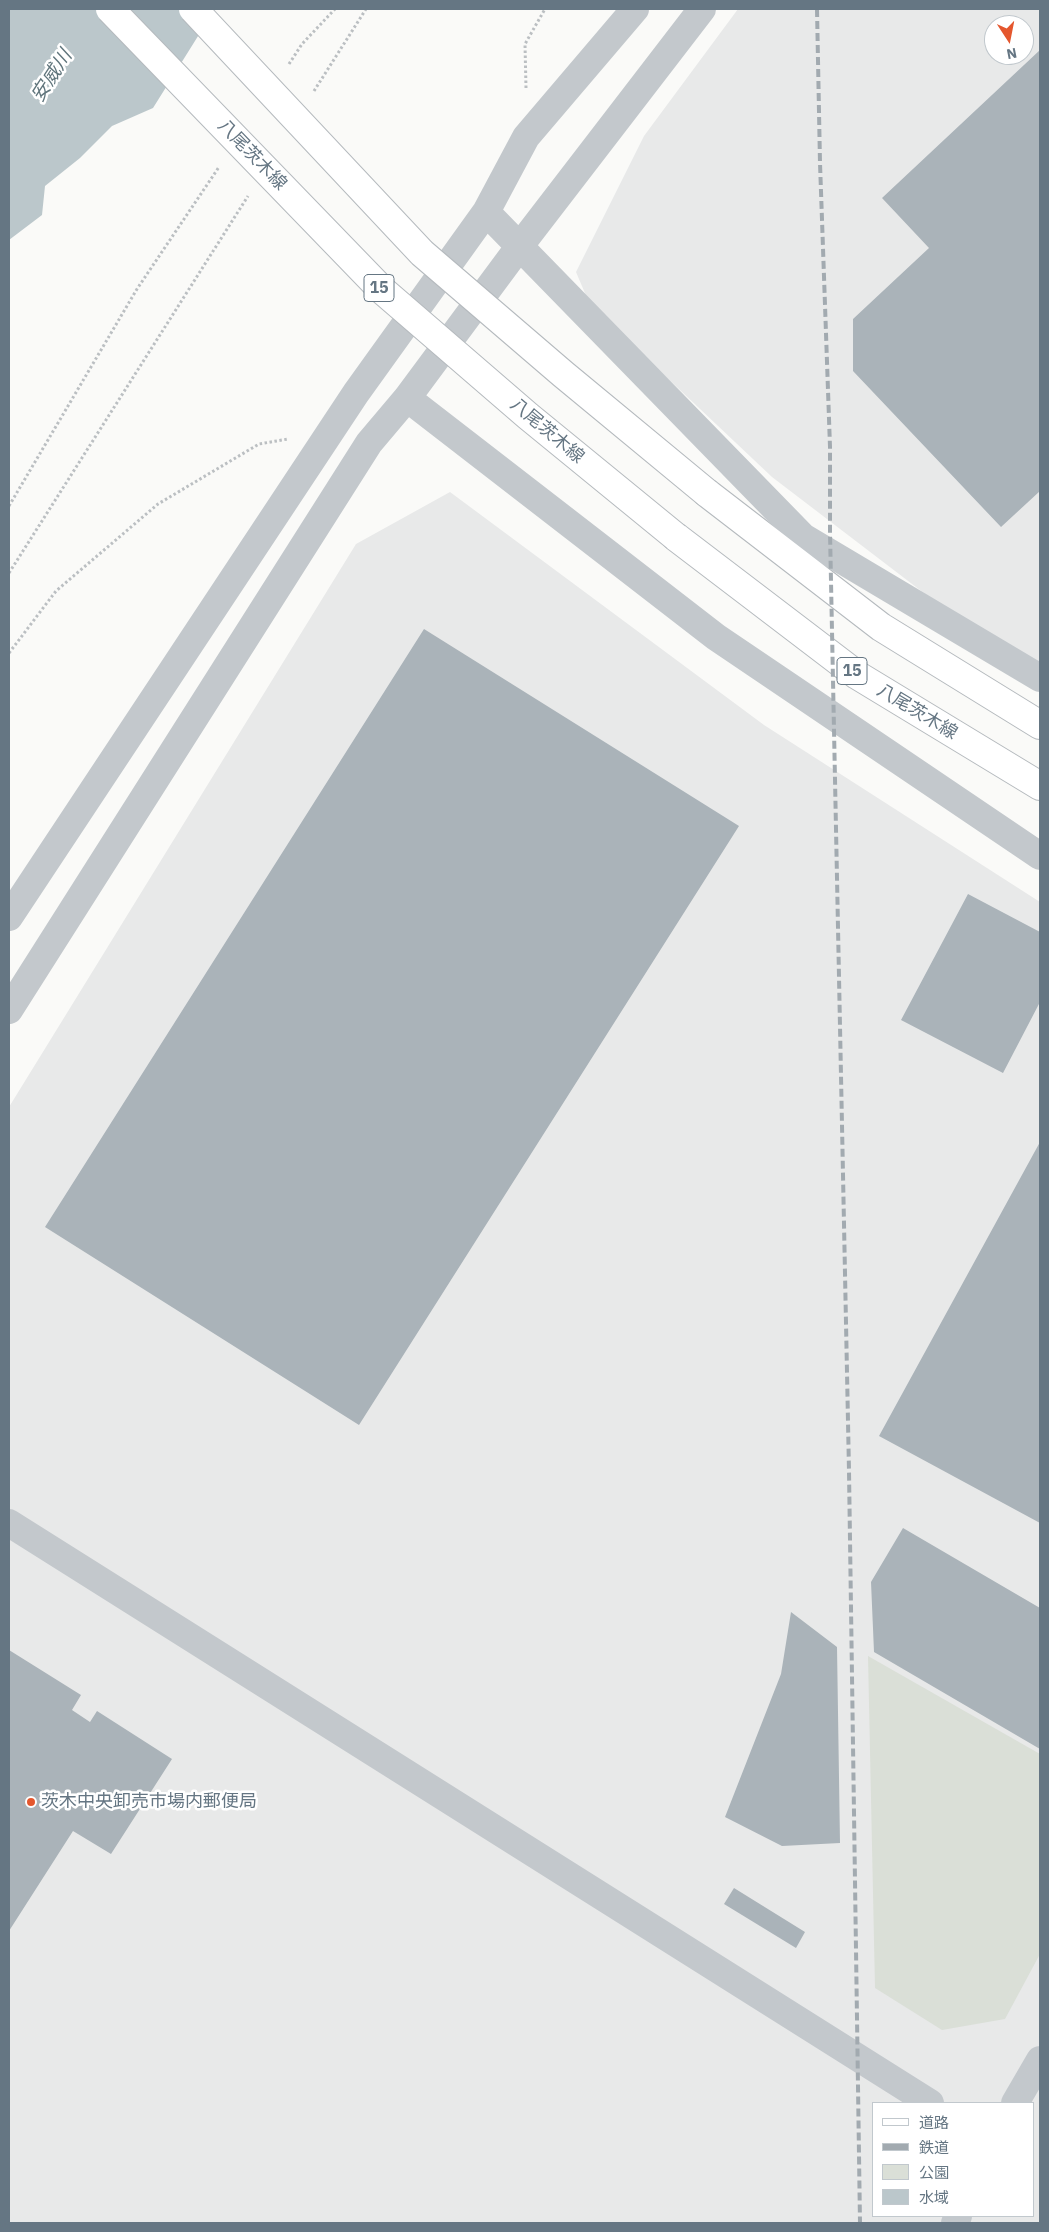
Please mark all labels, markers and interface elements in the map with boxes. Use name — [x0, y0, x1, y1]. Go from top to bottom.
north arrow — [984, 15, 1034, 65]
text: N — [1005, 44, 1018, 64]
water label: 安威川 — [27, 46, 77, 106]
street label: 八尾茨木線 — [213, 115, 291, 195]
road number: 15 — [364, 274, 394, 302]
street label: 八尾茨木線 — [506, 394, 588, 468]
road number: 15 — [837, 658, 867, 684]
street label: 八尾茨木線 — [873, 680, 961, 744]
place label: 茨木中央卸売市場内郵便局 — [41, 1791, 257, 1813]
marker: 茨木中央卸売市場内郵便局 — [25, 1796, 37, 1808]
legend — [872, 2102, 1034, 2217]
text: 道路 — [919, 2113, 949, 2132]
text: 鉄道 — [919, 2138, 949, 2157]
text: 公園 — [919, 2163, 949, 2182]
text: 水域 — [919, 2188, 949, 2207]

